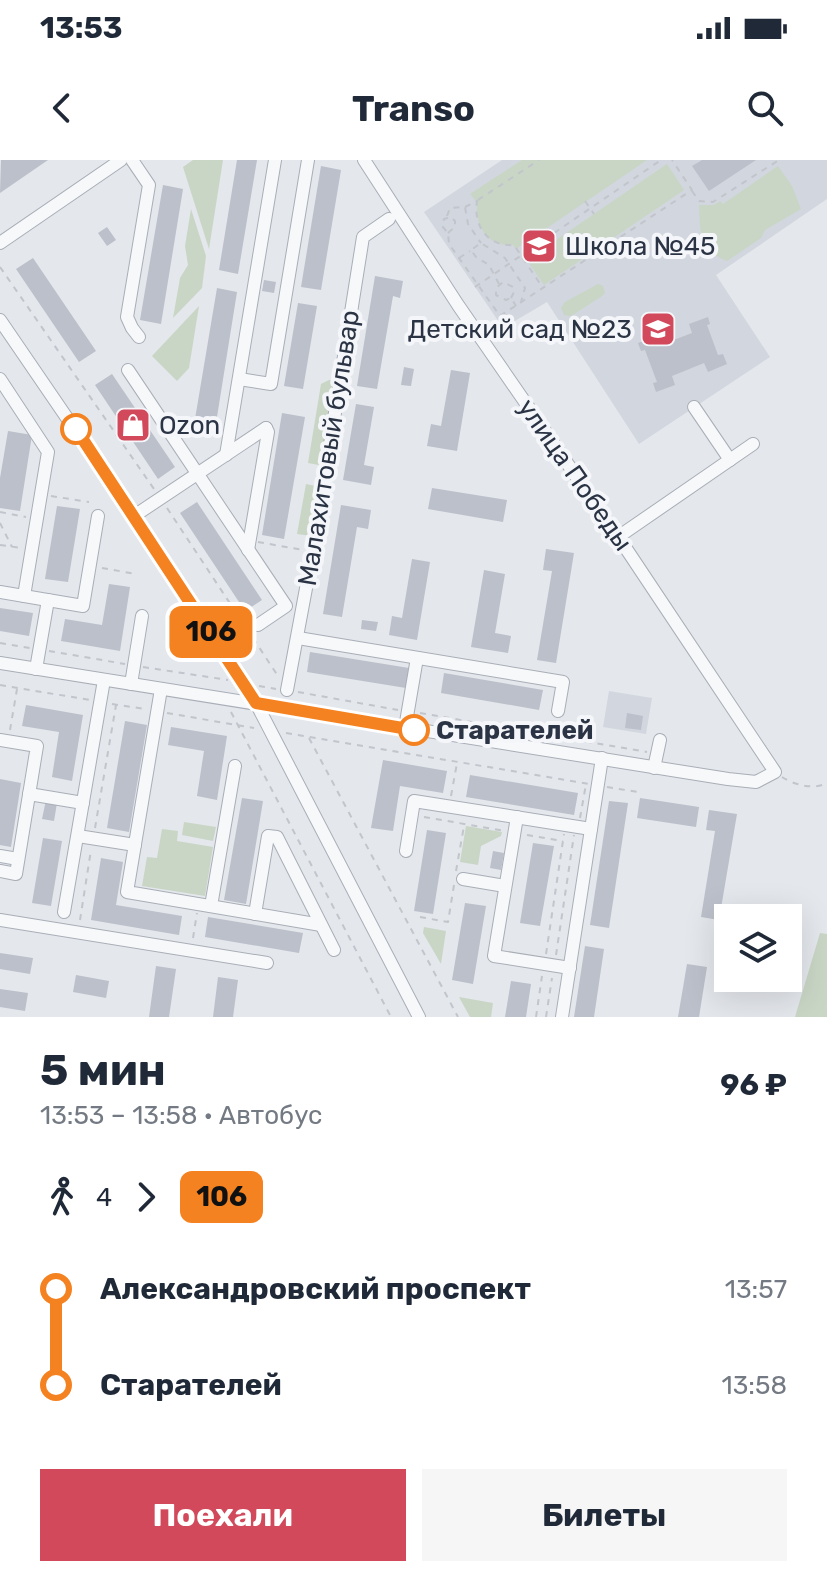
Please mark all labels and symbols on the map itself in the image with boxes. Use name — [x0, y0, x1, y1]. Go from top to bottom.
school or university icon: Школа №45 — [520, 227, 558, 265]
place label: Школа №45 — [565, 231, 715, 262]
street label: Малахитовый бульвар — [292, 308, 366, 588]
school or university icon: Детский сад №23 — [639, 310, 677, 348]
place label: Детский сад №23 — [408, 314, 632, 345]
street label: улица Победы — [511, 393, 639, 557]
shop icon: Ozon — [114, 406, 152, 444]
place label: Ozon — [159, 410, 220, 441]
unlabelled marker — [61, 414, 91, 444]
line badge: 106 — [165, 606, 257, 658]
marker: Старателей — [399, 715, 429, 745]
place label: Старателей — [436, 715, 593, 746]

